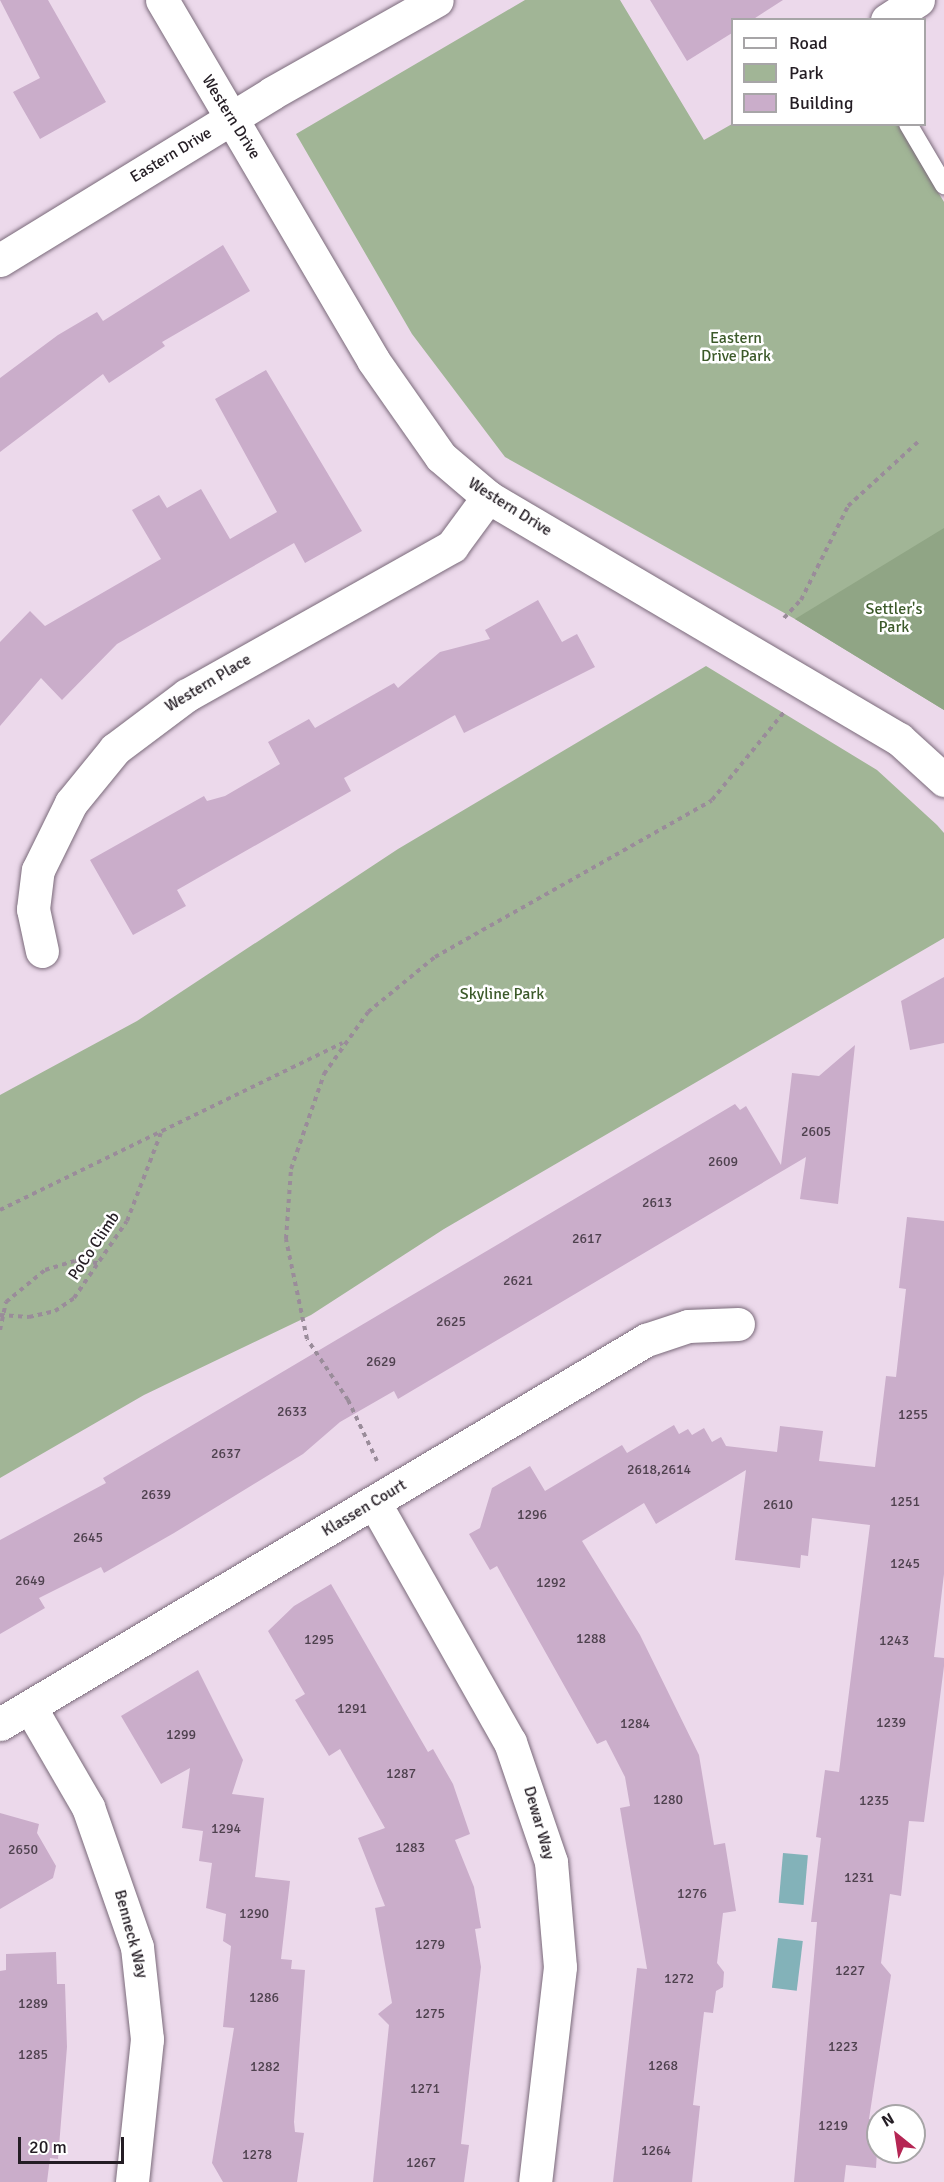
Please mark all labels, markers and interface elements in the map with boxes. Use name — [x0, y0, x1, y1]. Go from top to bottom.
legend — [731, 18, 926, 126]
text: Road — [789, 32, 828, 54]
text: Park — [789, 62, 824, 84]
street label: Western Drive — [198, 71, 264, 163]
text: Building — [789, 92, 853, 114]
street label: Eastern Drive — [127, 123, 215, 187]
park label: Eastern Drive Park — [701, 328, 771, 366]
street label: Western Drive — [464, 474, 556, 540]
park label: Settler's Park — [866, 599, 922, 637]
street label: Western Place — [162, 650, 254, 716]
park label: Skyline Park — [460, 984, 544, 1004]
house number: 2605 — [801, 1124, 831, 1140]
house number: 2609 — [708, 1154, 738, 1170]
house number: 2613 — [642, 1195, 672, 1211]
street label: PoCo Climb — [64, 1208, 124, 1284]
house number: 2617 — [572, 1231, 602, 1247]
house number: 2621 — [503, 1273, 533, 1289]
house number: 2625 — [436, 1314, 466, 1330]
house number: 2629 — [366, 1354, 396, 1370]
house number: 2633 — [277, 1404, 307, 1420]
house number: 1255 — [898, 1407, 928, 1423]
house number: 2637 — [211, 1446, 241, 1462]
house number: 2618,2614 — [627, 1462, 691, 1478]
street label: Klassen Court — [318, 1475, 410, 1541]
house number: 2639 — [141, 1487, 171, 1503]
house number: 1251 — [890, 1494, 920, 1510]
house number: 2610 — [763, 1497, 793, 1513]
house number: 1296 — [517, 1507, 547, 1523]
house number: 2645 — [73, 1530, 103, 1546]
house number: 1245 — [890, 1556, 920, 1572]
house number: 2649 — [15, 1573, 45, 1589]
house number: 1292 — [536, 1575, 566, 1591]
house number: 1288 — [576, 1631, 606, 1647]
house number: 1295 — [304, 1632, 334, 1648]
house number: 1243 — [879, 1633, 909, 1649]
house number: 1291 — [337, 1701, 367, 1717]
house number: 1239 — [876, 1715, 906, 1731]
house number: 1284 — [620, 1716, 650, 1732]
house number: 1299 — [166, 1727, 196, 1743]
house number: 1287 — [386, 1766, 416, 1782]
street label: Dewar Way — [519, 1784, 559, 1862]
house number: 1280 — [653, 1792, 683, 1808]
house number: 1235 — [859, 1793, 889, 1809]
house number: 1294 — [211, 1821, 241, 1837]
house number: 1283 — [395, 1840, 425, 1856]
house number: 2650 — [8, 1842, 38, 1858]
house number: 1231 — [844, 1870, 874, 1886]
house number: 1276 — [677, 1886, 707, 1902]
street label: Benneck Way — [110, 1888, 152, 1980]
house number: 1290 — [239, 1906, 269, 1922]
house number: 1279 — [415, 1937, 445, 1953]
house number: 1227 — [835, 1963, 865, 1979]
house number: 1272 — [664, 1971, 694, 1987]
house number: 1286 — [249, 1990, 279, 2006]
house number: 1289 — [18, 1996, 48, 2012]
house number: 1275 — [415, 2006, 445, 2022]
house number: 1223 — [828, 2039, 858, 2055]
house number: 1285 — [18, 2047, 48, 2063]
house number: 1268 — [648, 2058, 678, 2074]
house number: 1282 — [250, 2059, 280, 2075]
house number: 1271 — [410, 2081, 440, 2097]
north arrow — [866, 2104, 926, 2164]
text: N — [878, 2109, 898, 2132]
house number: 1219 — [818, 2118, 848, 2134]
scale bar — [21, 2125, 128, 2163]
text: 20 m — [29, 2136, 67, 2158]
house number: 1264 — [641, 2143, 671, 2159]
house number: 1278 — [242, 2147, 272, 2163]
house number: 1267 — [406, 2155, 436, 2171]

